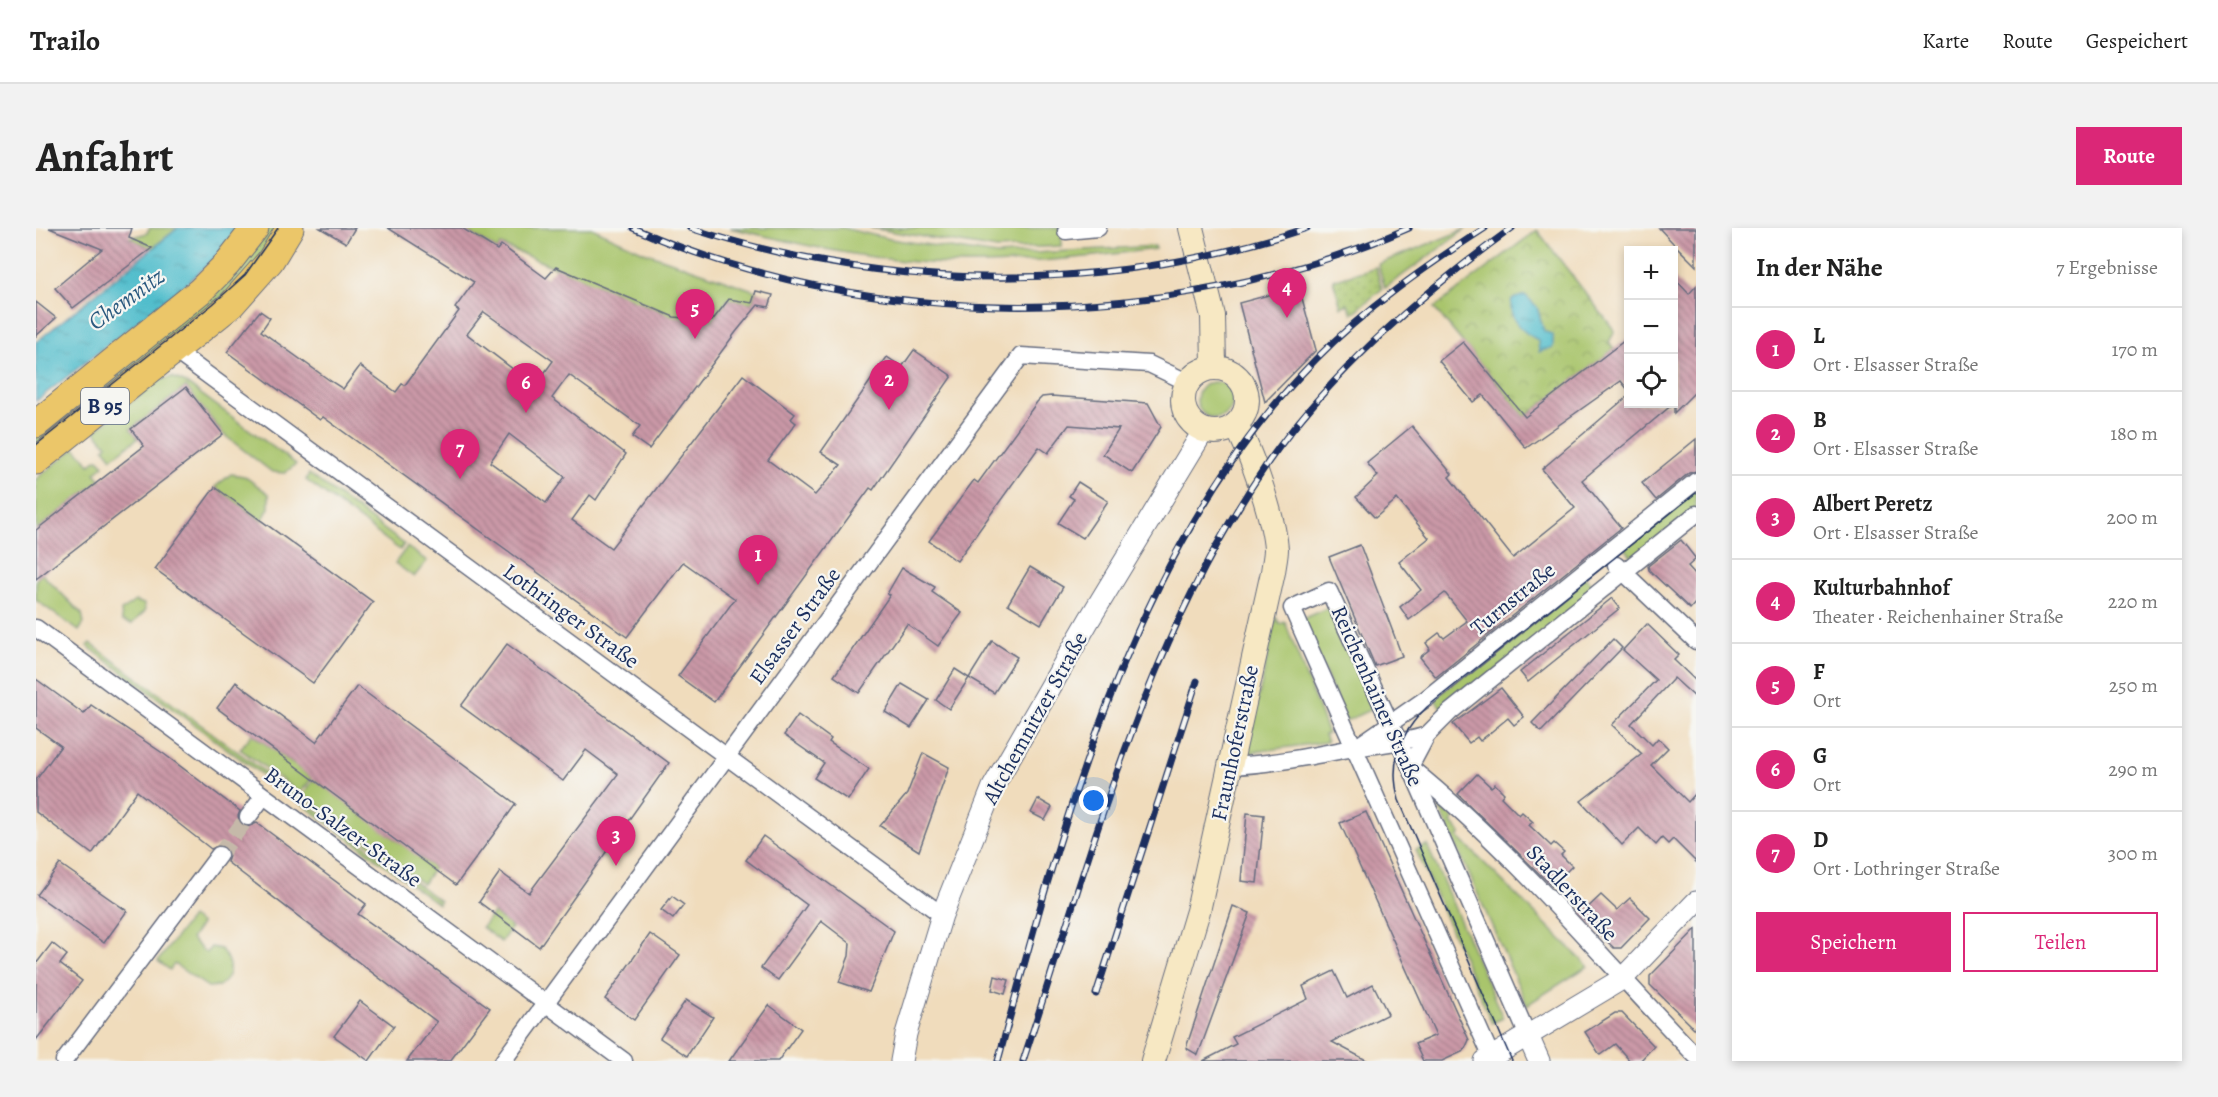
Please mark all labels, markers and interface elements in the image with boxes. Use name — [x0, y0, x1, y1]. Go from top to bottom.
text: Trailo — [30, 22, 100, 60]
text: Karte — [1922, 27, 1969, 55]
text: Route — [2002, 27, 2053, 55]
text: Gespeichert — [2086, 27, 2188, 55]
button: Route — [2076, 127, 2182, 185]
text: Anfahrt — [36, 128, 173, 185]
map controls — [1624, 246, 1678, 408]
button: + — [1624, 246, 1678, 300]
text: In der Nähe — [1756, 250, 1883, 285]
text: 7 Ergebnisse — [2056, 254, 2158, 281]
water label: Chemnitz — [81, 260, 171, 338]
pin: 4 — [1268, 268, 1306, 318]
pin: 5 — [676, 290, 714, 339]
button: − — [1624, 300, 1678, 354]
text: L — [1813, 321, 1825, 351]
text: 1 — [1772, 336, 1779, 363]
text: 170 m — [2112, 336, 2158, 363]
text: Ort · Elsasser Straße — [1813, 351, 1978, 378]
button: locate — [1624, 354, 1678, 408]
pin: 2 — [870, 360, 908, 410]
pin: 6 — [506, 364, 546, 413]
road number: B 95 — [81, 388, 129, 424]
text: B — [1813, 405, 1827, 435]
text: 2 — [1771, 420, 1780, 447]
text: 180 m — [2110, 420, 2158, 447]
pin: 7 — [440, 430, 480, 479]
text: Ort · Elsasser Straße — [1813, 435, 1978, 462]
text: Albert Peretz — [1813, 489, 1932, 519]
text: 3 — [1771, 504, 1780, 531]
text: 200 m — [2107, 504, 2158, 531]
text: Ort · Elsasser Straße — [1813, 519, 1978, 546]
pin: 1 — [738, 536, 778, 585]
street label: Lothringer Straße — [497, 556, 645, 676]
street label: Turnstraße — [1464, 556, 1562, 642]
street label: Elsasser Straße — [742, 561, 848, 691]
text: Kulturbahnhof — [1813, 573, 1950, 603]
text: 4 — [1771, 588, 1780, 615]
text: 220 m — [2108, 588, 2158, 615]
street label: Reichenhainer Straße — [1324, 601, 1430, 791]
text: Theater · Reichenhainer Straße — [1813, 603, 2063, 630]
street label: Altchemnitzer Straße — [975, 626, 1095, 810]
text: F — [1813, 657, 1825, 687]
street label: Fraunhoferstraße — [1204, 662, 1266, 824]
text: 5 — [1771, 672, 1780, 699]
text: 250 m — [2109, 672, 2158, 699]
text: Ort — [1813, 687, 1841, 714]
text: G — [1813, 741, 1827, 771]
text: 6 — [1771, 756, 1780, 783]
text: 290 m — [2108, 756, 2158, 783]
street label: Bruno-Salzer-Straße — [258, 760, 428, 894]
text: Ort — [1813, 771, 1841, 798]
your location — [1079, 786, 1108, 815]
pin: 3 — [596, 816, 636, 866]
text: D — [1813, 825, 1828, 855]
street label: Stadlerstraße — [1519, 838, 1625, 948]
text: 7 — [1771, 840, 1780, 867]
text: 300 m — [2108, 840, 2158, 867]
text: Ort · Lothringer Straße — [1813, 855, 2000, 882]
button: Speichern — [1756, 912, 1951, 972]
button: Teilen — [1963, 912, 2158, 972]

